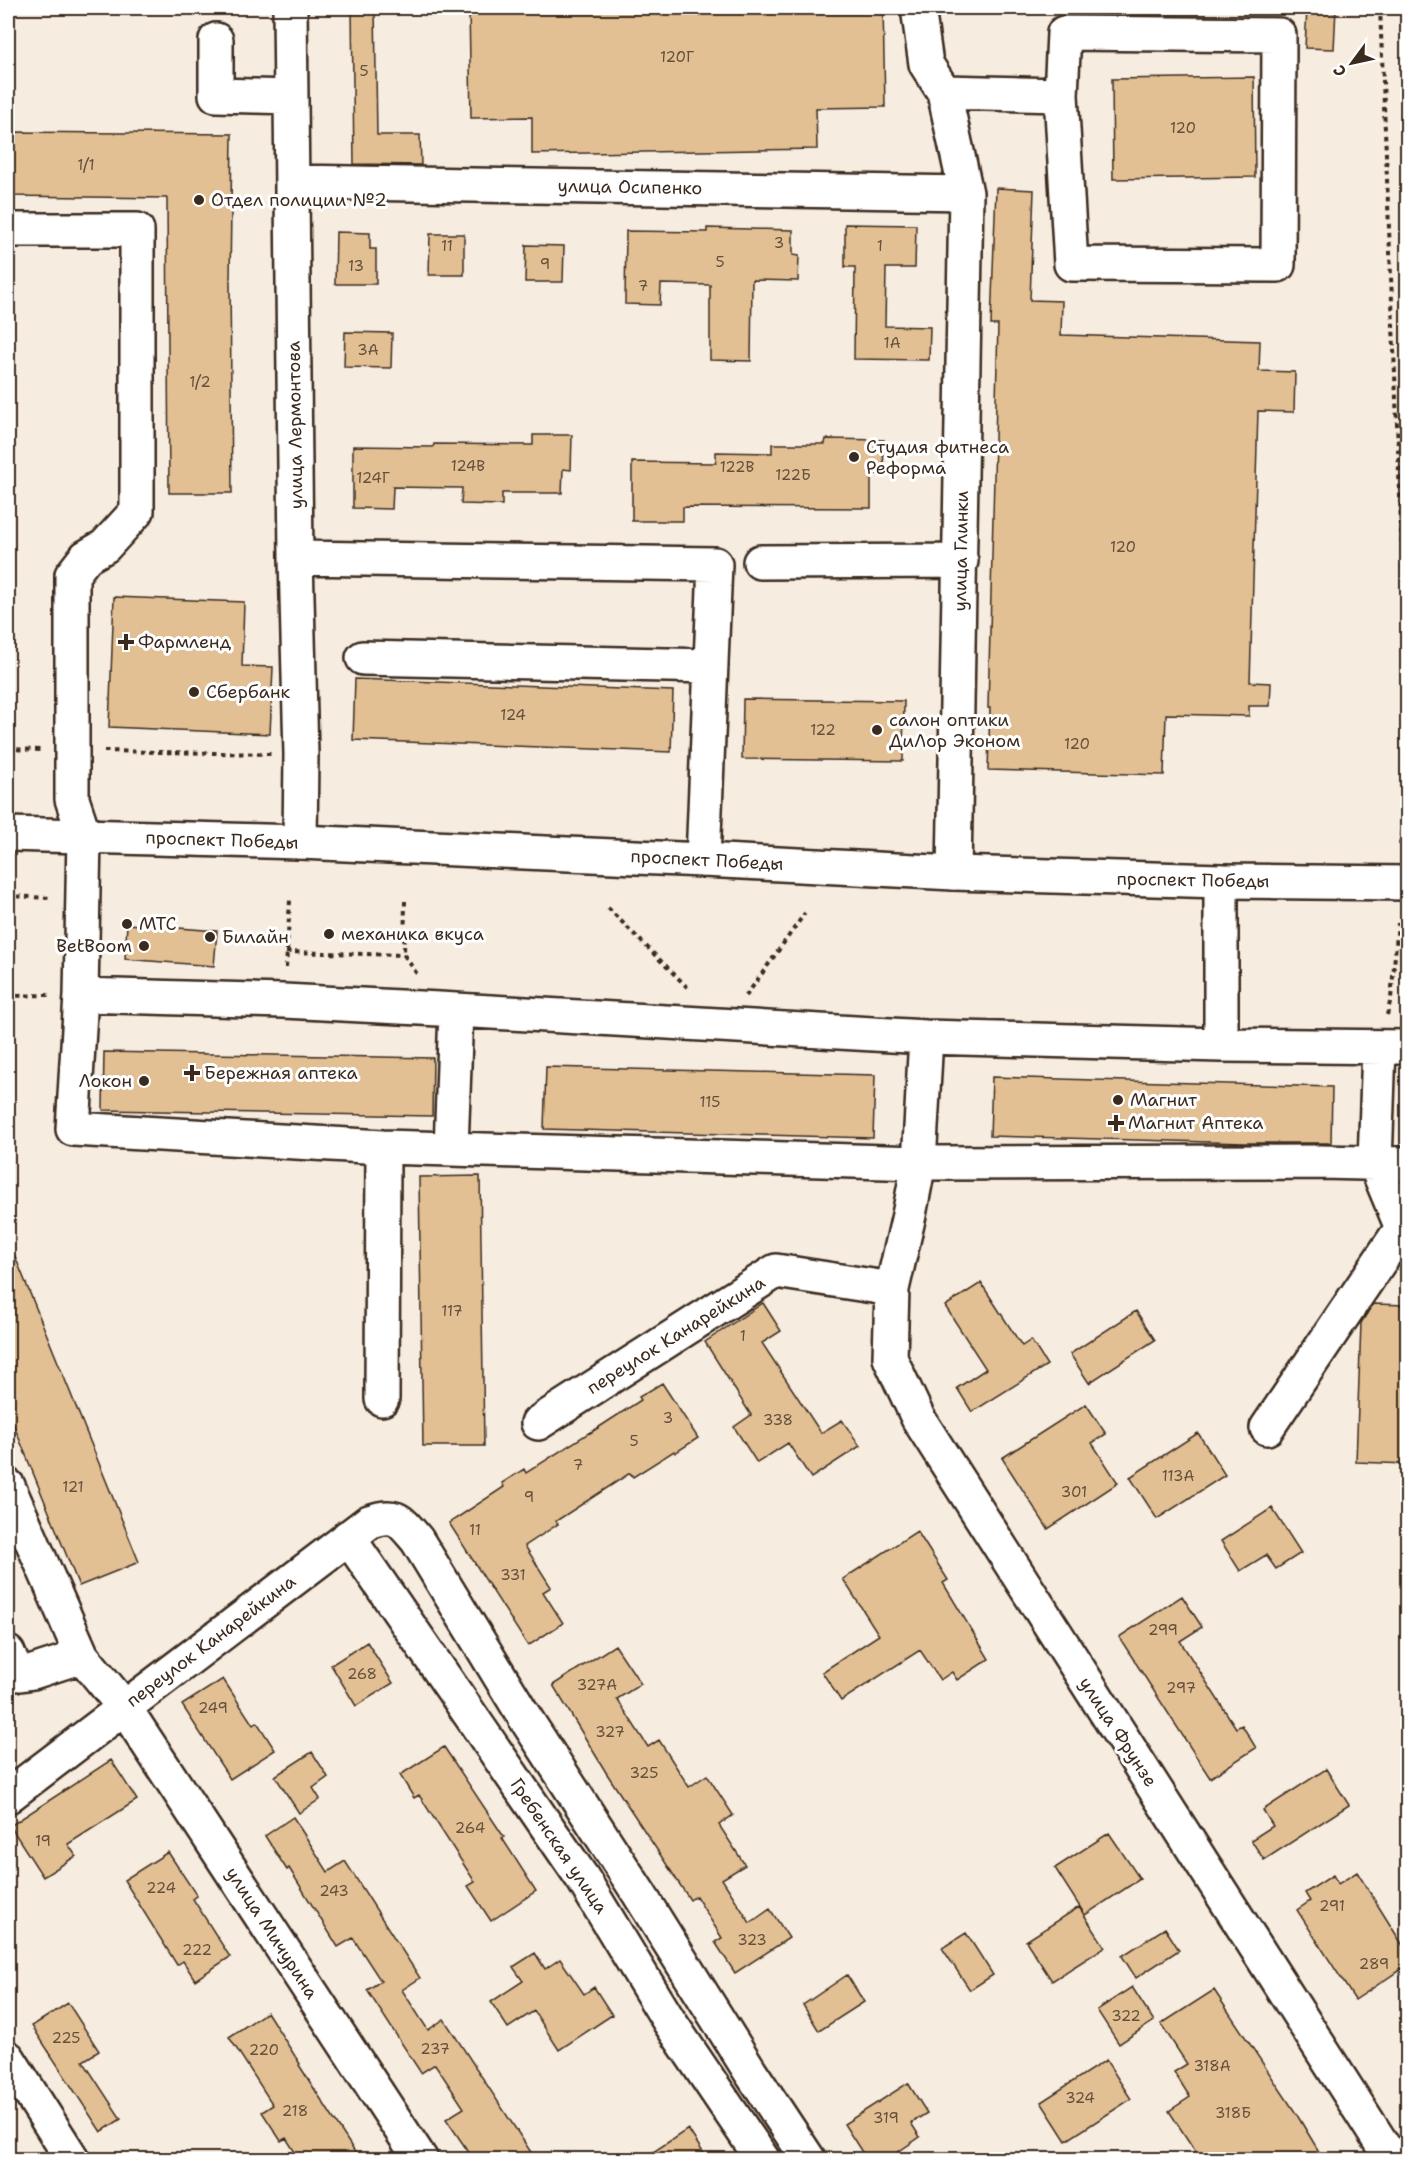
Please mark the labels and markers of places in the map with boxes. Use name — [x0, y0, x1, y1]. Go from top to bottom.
place label: Отдел полиции №2 — [211, 188, 387, 212]
marker: Отдел полиции №2 — [192, 193, 206, 207]
place label: Студия фитнеса Реформа — [866, 435, 1009, 480]
marker: Студия фитнеса Реформа — [847, 450, 861, 464]
place label: Фармленд — [138, 630, 232, 654]
marker: Фармленд — [119, 635, 133, 649]
place label: Сбербанк — [206, 680, 290, 704]
marker: Сбербанк — [187, 685, 201, 699]
place label: салон оптики ДиЛор Эконом — [889, 708, 1020, 753]
marker: салон оптики ДиЛор Эконом — [870, 723, 884, 737]
place label: МТС — [139, 912, 177, 936]
marker: МТС — [120, 917, 134, 931]
place label: механика вкуса — [341, 922, 484, 946]
place label: Билайн — [222, 925, 289, 949]
marker: механика вкуса — [322, 927, 336, 941]
marker: Билайн — [203, 930, 217, 944]
place label: BetBoom — [56, 934, 132, 958]
marker: BetBoom — [137, 939, 151, 953]
place label: Бережная аптека — [204, 1061, 358, 1085]
marker: Бережная аптека — [185, 1066, 199, 1080]
place label: Локон — [79, 1069, 132, 1093]
marker: Локон — [137, 1074, 151, 1088]
place label: Магнит — [1130, 1088, 1198, 1112]
marker: Магнит — [1111, 1093, 1125, 1107]
place label: Магнит Аптека — [1128, 1111, 1263, 1135]
marker: Магнит Аптека — [1109, 1116, 1123, 1130]

